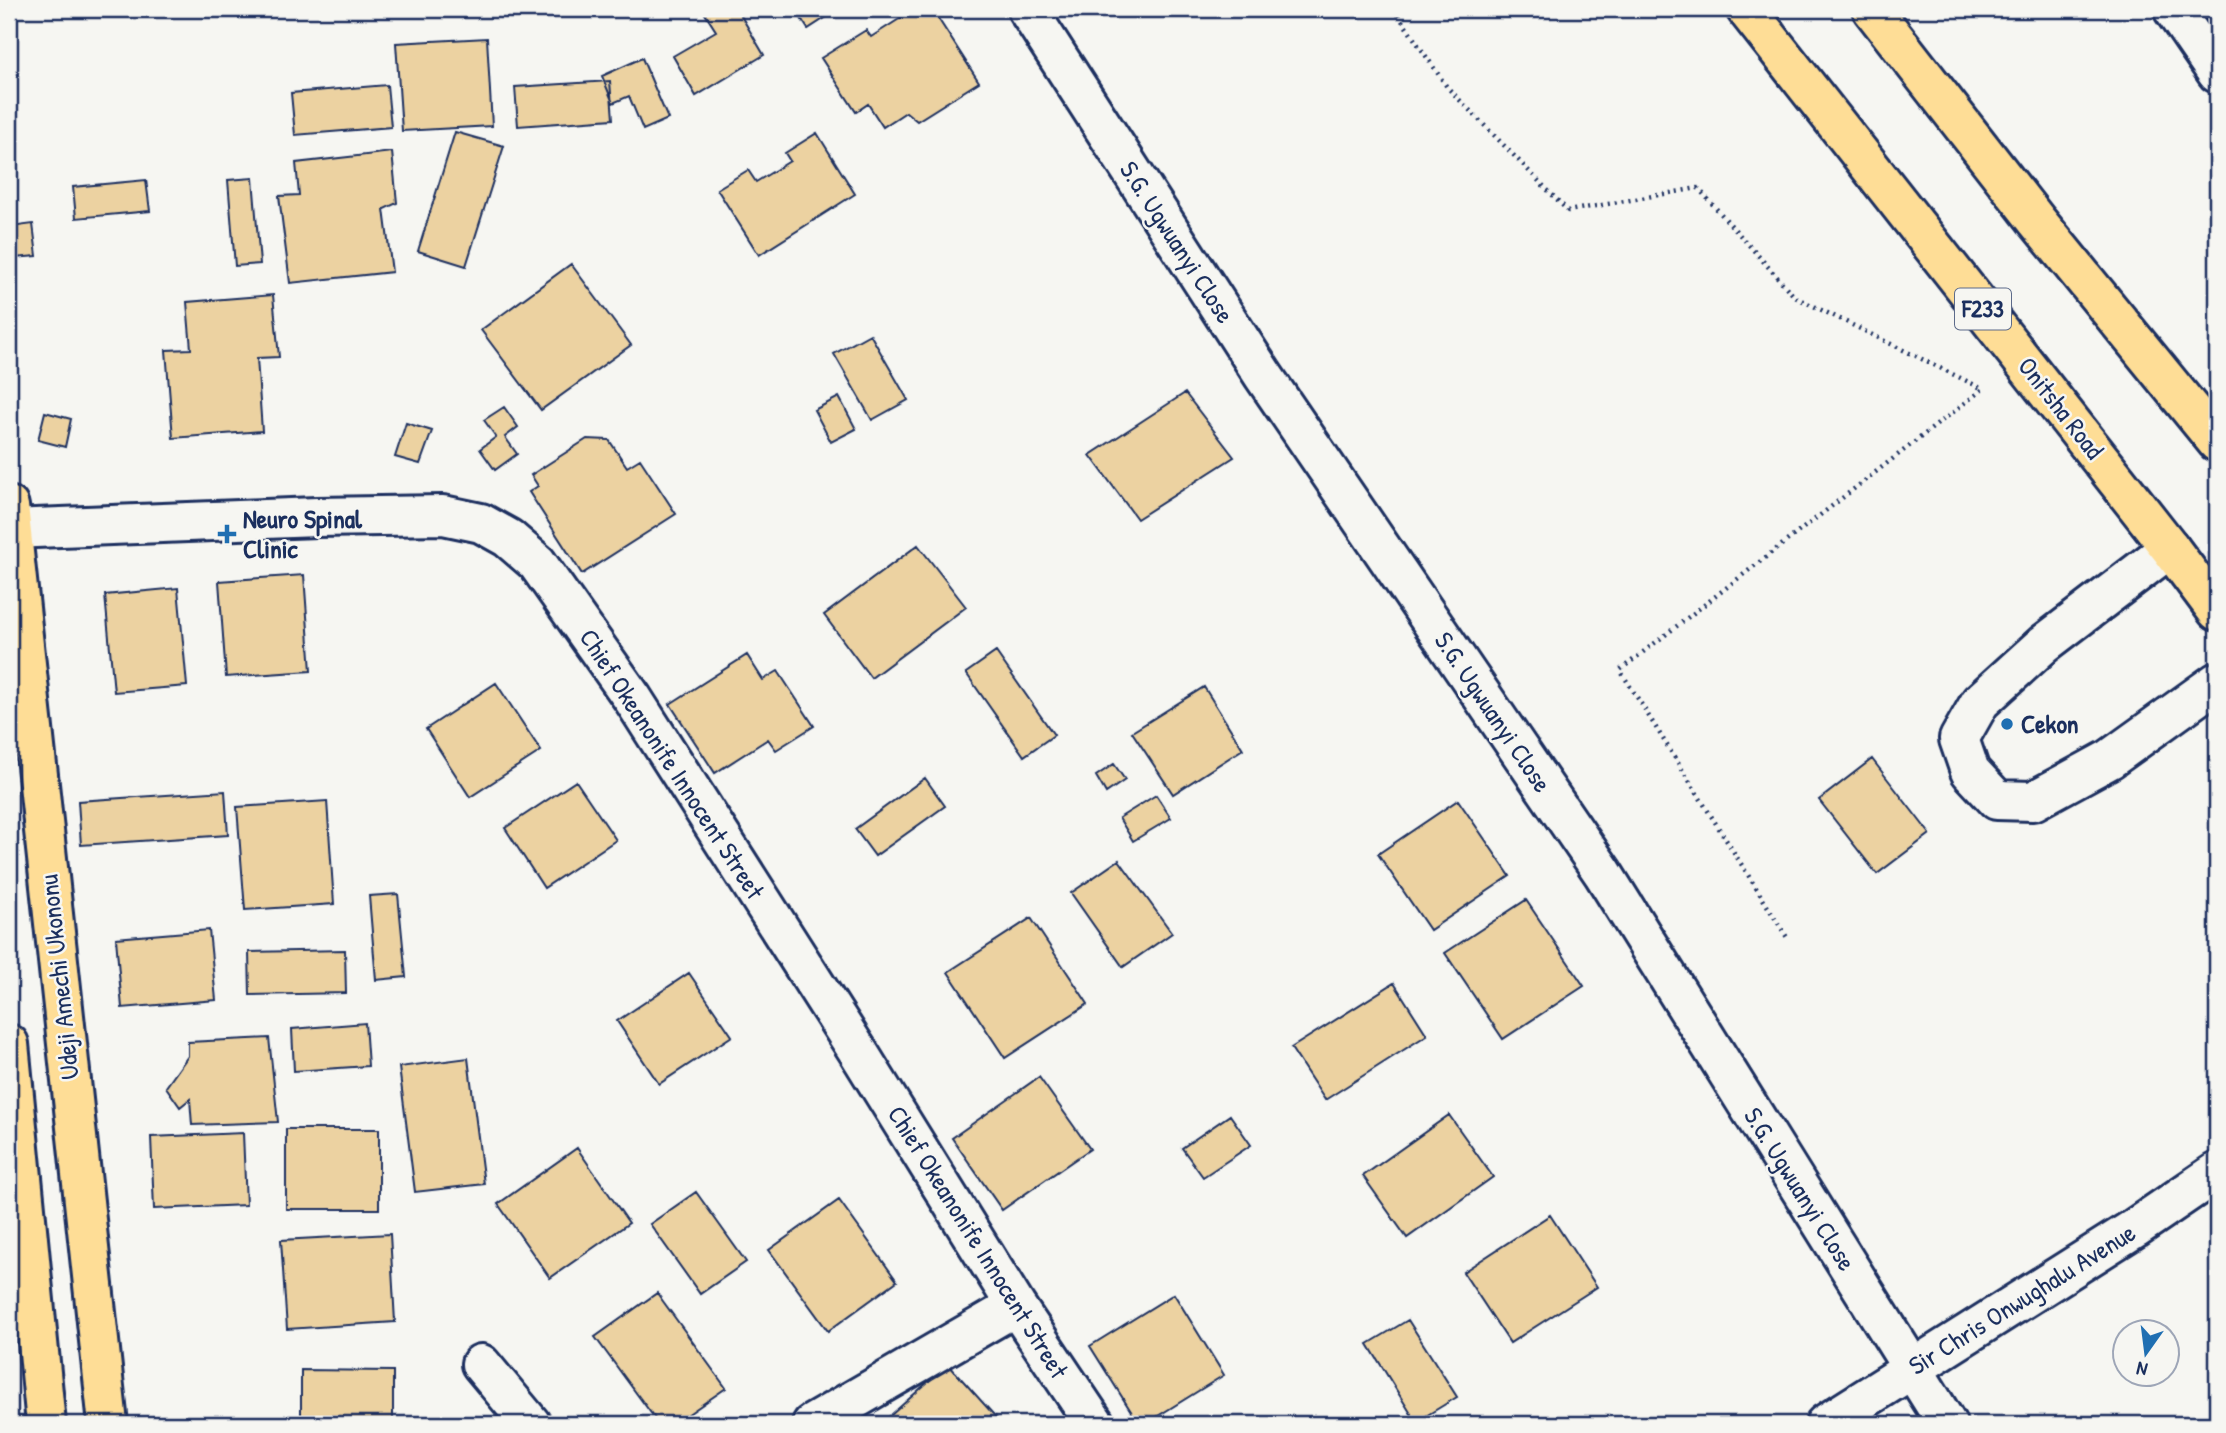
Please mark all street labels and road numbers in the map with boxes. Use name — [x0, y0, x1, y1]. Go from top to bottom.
street label: S.G. Ugwuanyi Close — [1112, 154, 1243, 329]
road number: F233 — [1955, 288, 2011, 330]
street label: Onitsha Road — [2010, 349, 2112, 466]
street label: Chief Okeanonife Innocent Street — [572, 622, 774, 907]
street label: S.G. Ugwuanyi Close — [1427, 625, 1560, 799]
street label: Udeji Amechi Ukononu — [30, 873, 87, 1081]
street label: Chief Okeanonife Innocent Street — [880, 1099, 1077, 1386]
street label: S.G. Ugwuanyi Close — [1736, 1100, 1865, 1277]
street label: Sir Chris Onwughalu Avenue — [1902, 1214, 2142, 1383]

